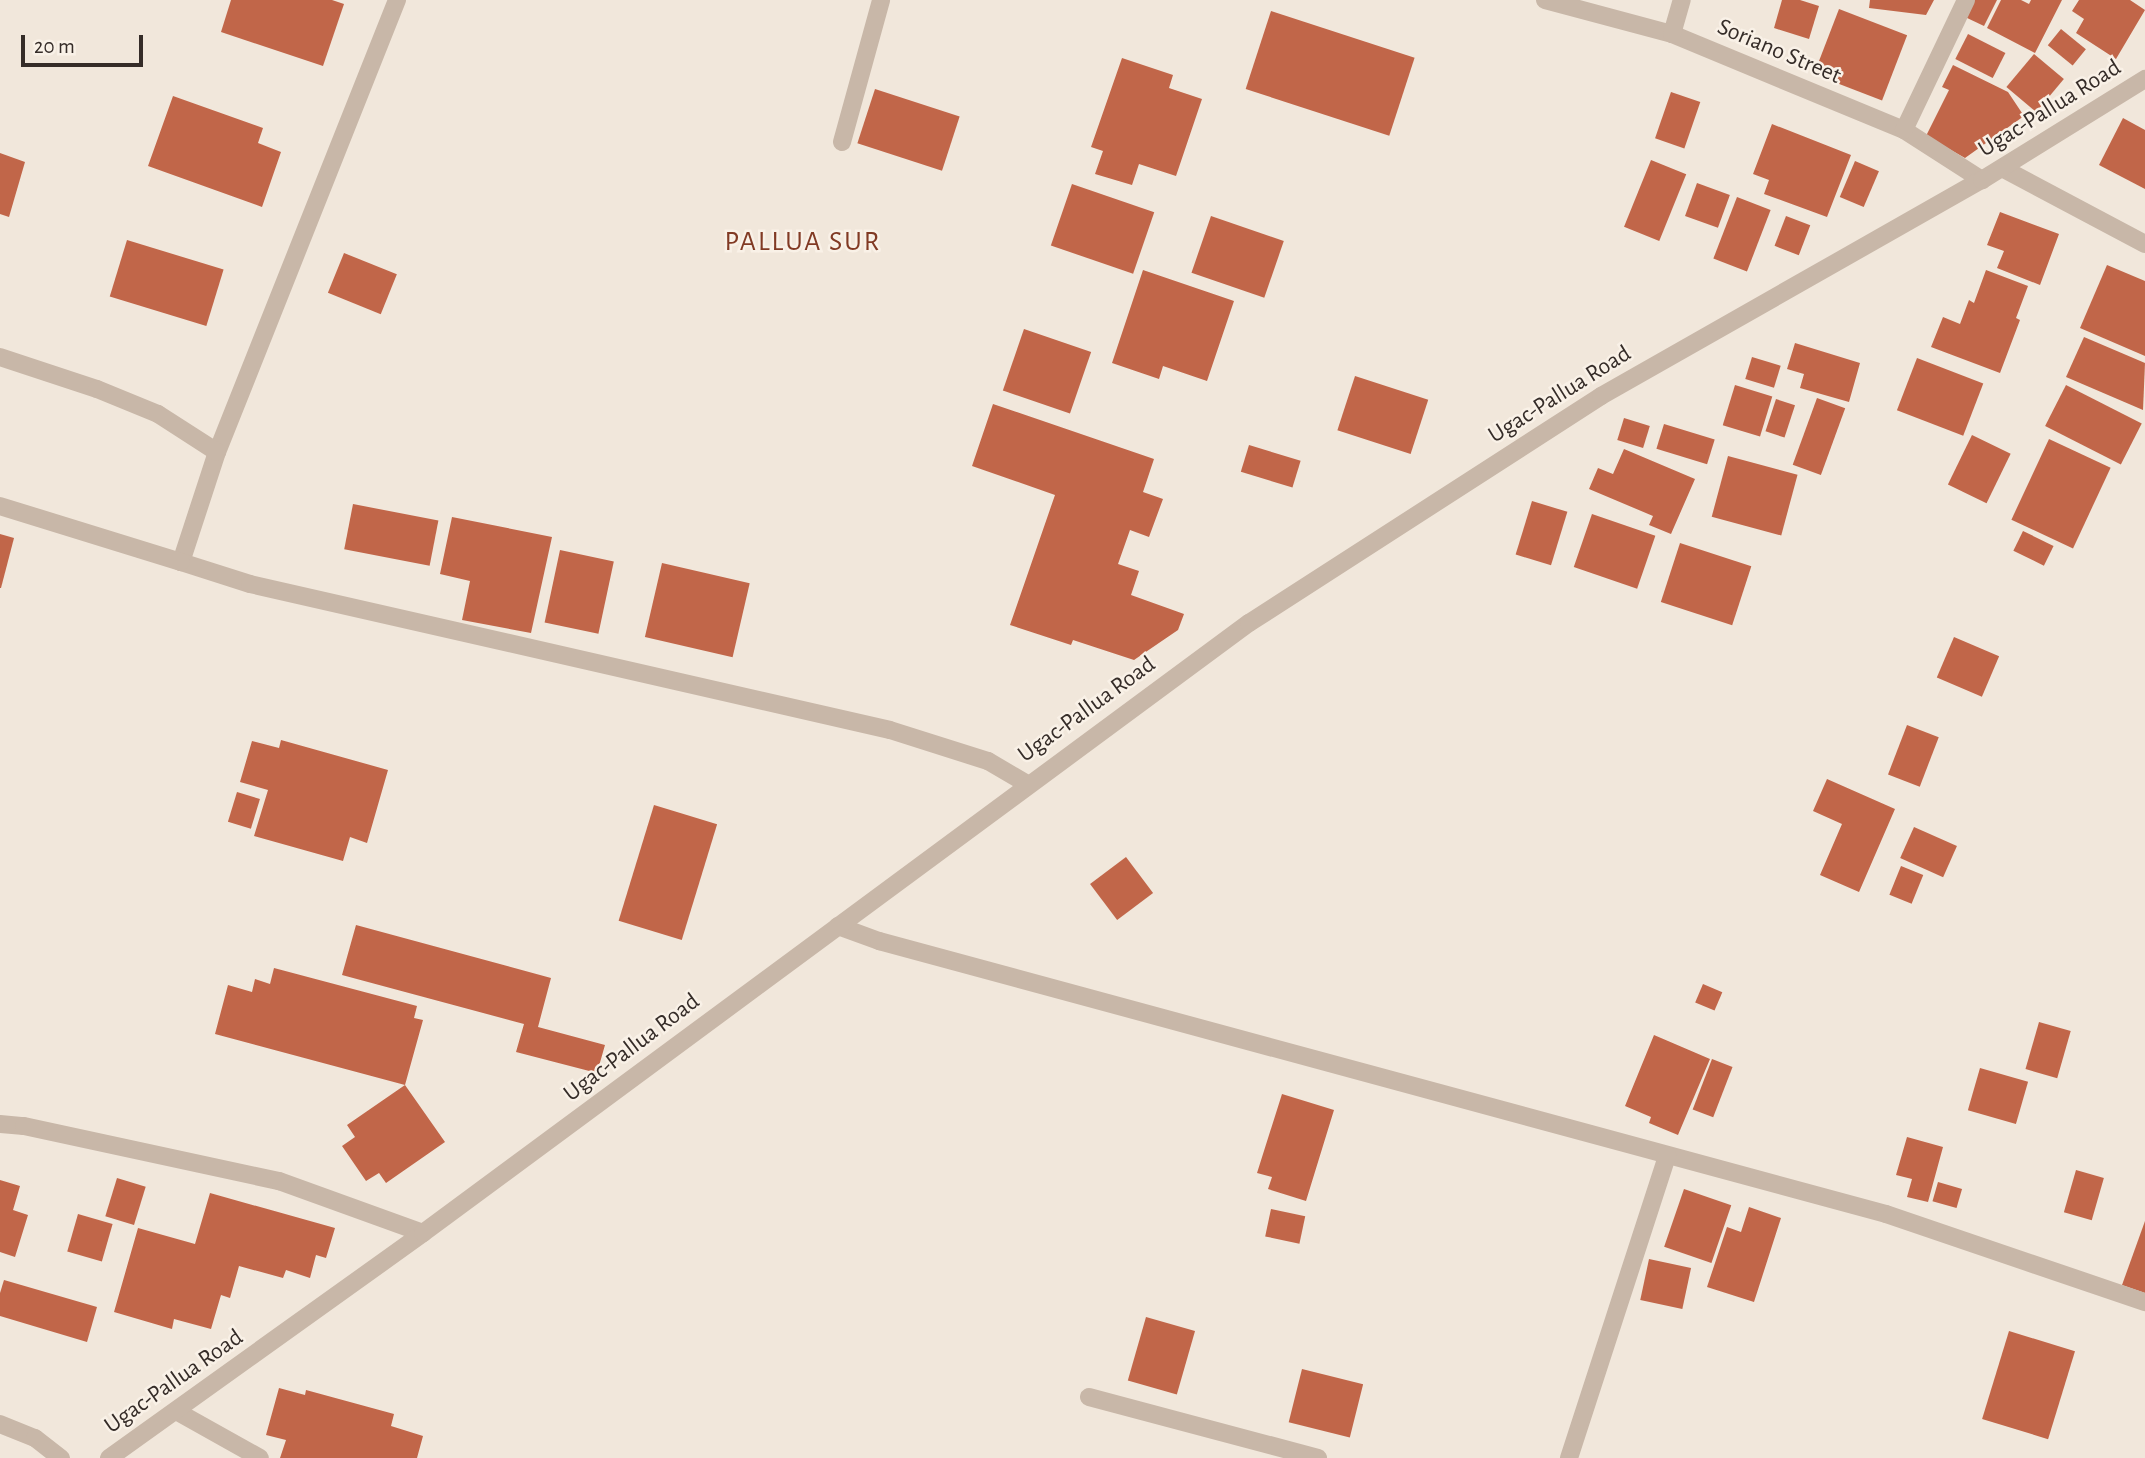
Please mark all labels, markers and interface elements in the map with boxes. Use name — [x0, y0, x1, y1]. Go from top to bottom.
street label: Soriano Street — [1713, 13, 1845, 91]
scale bar — [24, 21, 147, 65]
text: 20 m — [34, 36, 75, 57]
street label: Ugac-Pallua Road — [1973, 54, 2127, 164]
district label: PALLUA SUR — [726, 225, 880, 259]
street label: Ugac-Pallua Road — [1483, 340, 1637, 450]
street label: Ugac-Pallua Road — [1013, 651, 1161, 769]
street label: Ugac-Pallua Road — [558, 988, 706, 1108]
street label: Ugac-Pallua Road — [99, 1324, 249, 1440]

